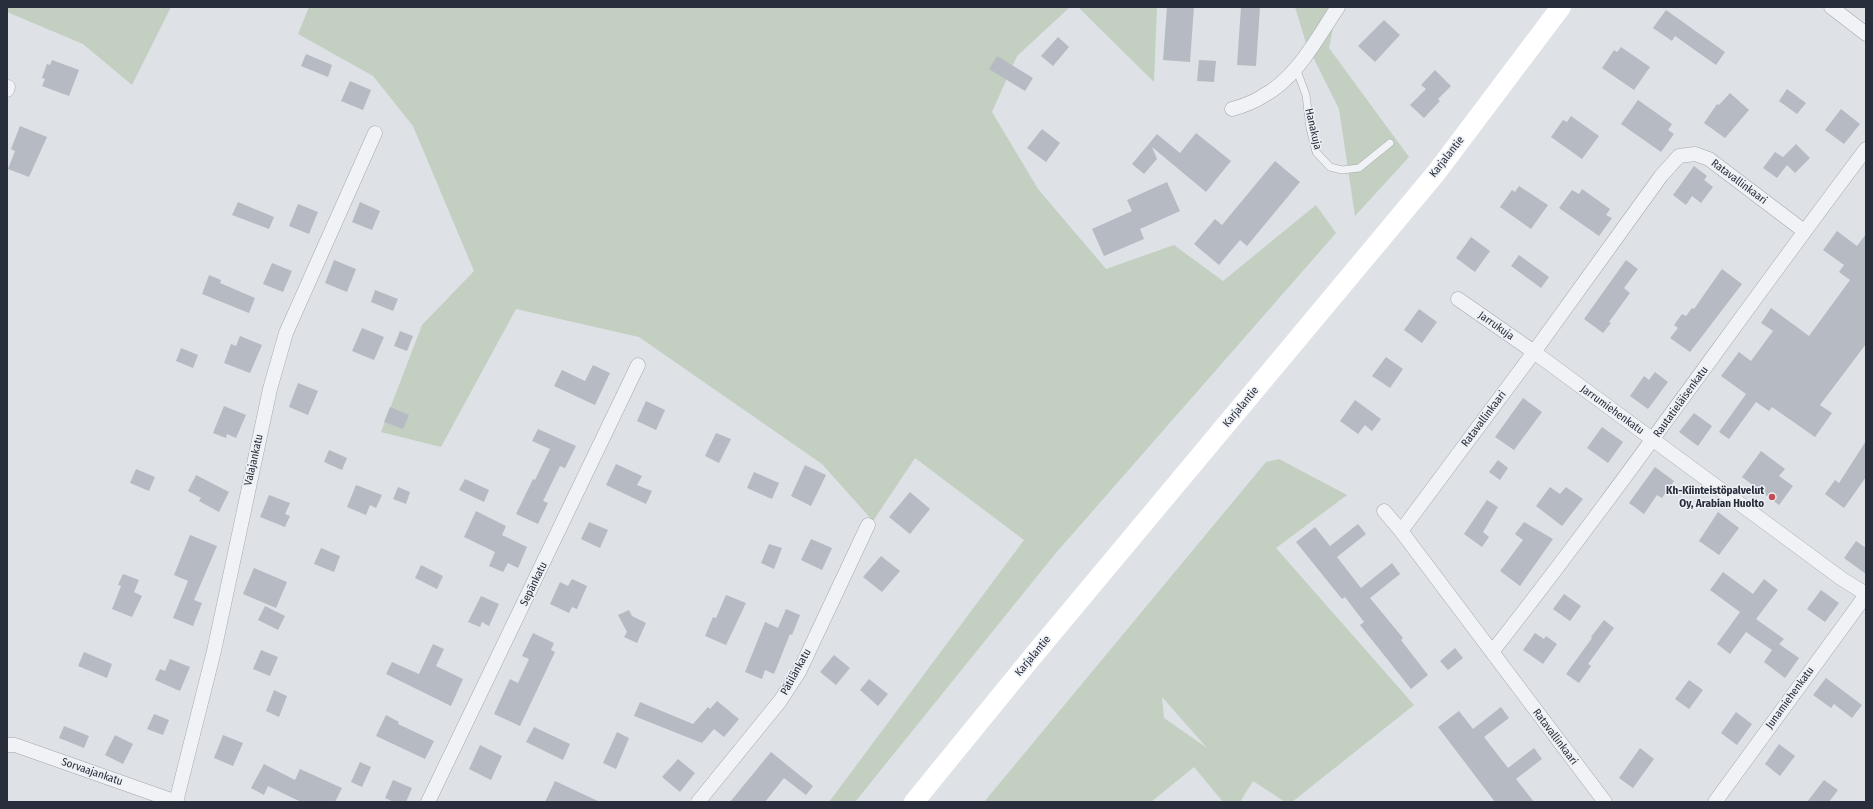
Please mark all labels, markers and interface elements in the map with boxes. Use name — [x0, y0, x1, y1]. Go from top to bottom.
street label: Hanakuja — [1302, 107, 1324, 151]
street label: Karjalantie — [1427, 134, 1467, 180]
street label: Ratavallinkaari — [1708, 157, 1770, 207]
street label: Jarrukuja — [1476, 309, 1516, 343]
street label: Rautatieläisenkatu — [1651, 364, 1711, 440]
street label: Jarrumiehenkatu — [1578, 383, 1646, 437]
street label: Karjalantie — [1220, 384, 1262, 430]
street label: Ratavallinkaari — [1459, 388, 1509, 450]
street label: Valajankatu — [242, 433, 266, 487]
place label: Kh-Kiinteistöpalvelut Oy, Arabian Huolto — [1666, 484, 1764, 510]
marker: Kh-Kiinteistöpalvelut Oy, Arabian Huolto — [1767, 492, 1777, 502]
street label: Sepänkatu — [518, 560, 550, 608]
street label: Karjalantie — [1012, 633, 1054, 679]
street label: Pätilänkatu — [778, 647, 814, 697]
street label: Junamiehenkatu — [1763, 664, 1817, 732]
street label: Ratavallinkaari — [1530, 706, 1580, 768]
street label: Sorvaajankatu — [60, 755, 124, 789]

